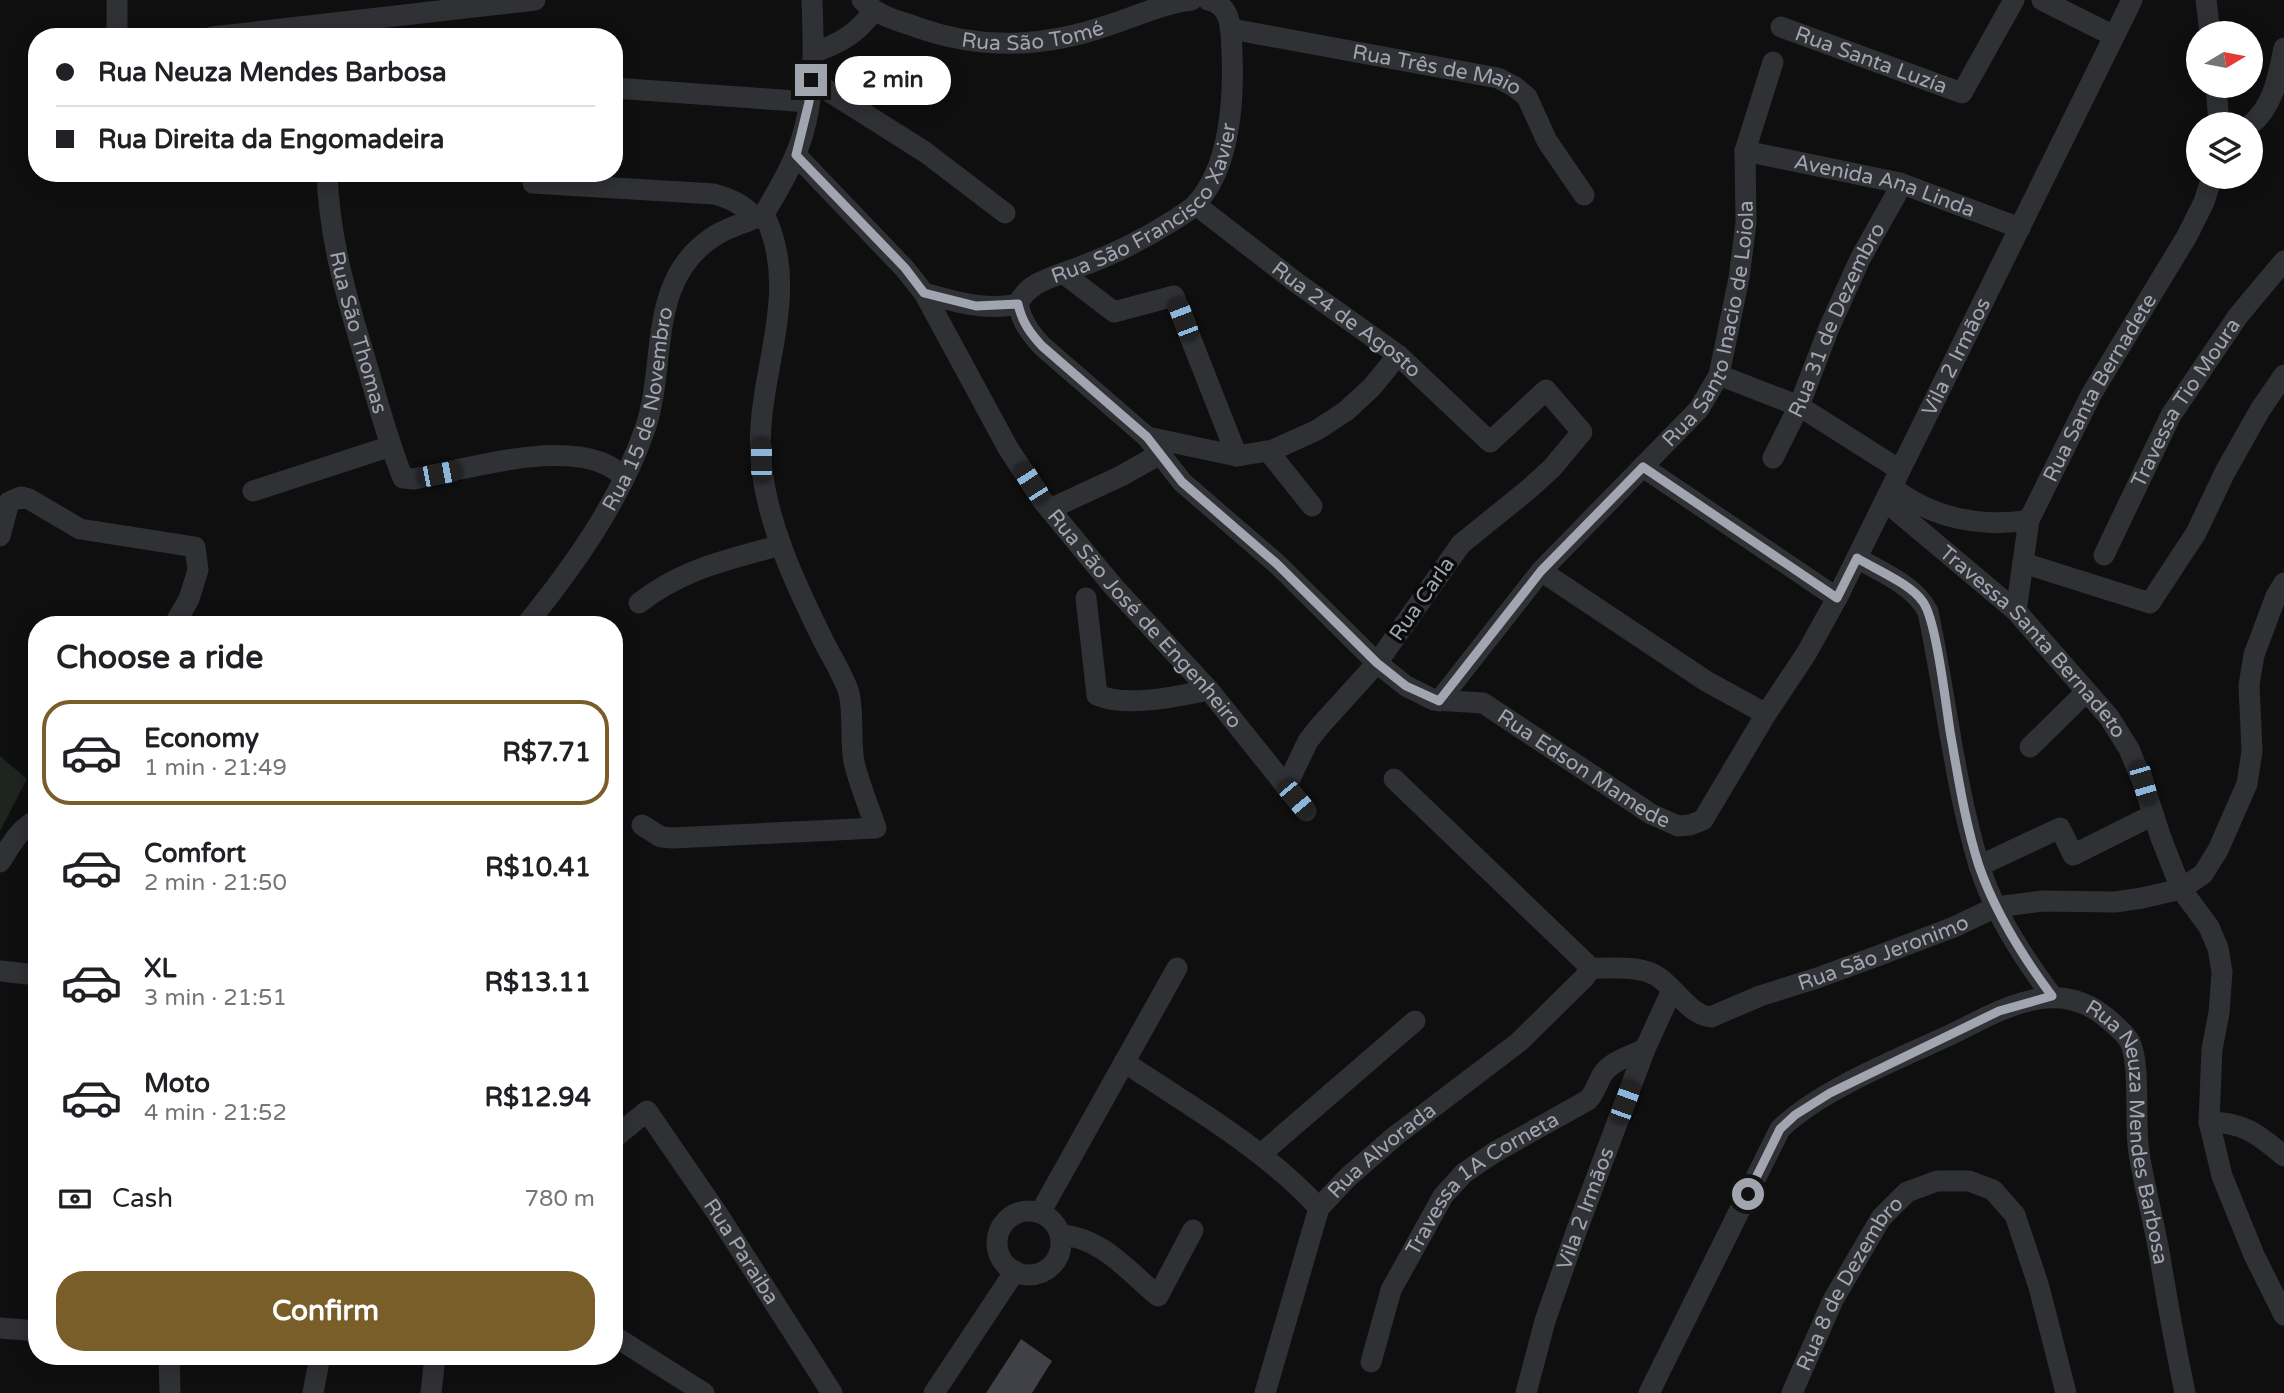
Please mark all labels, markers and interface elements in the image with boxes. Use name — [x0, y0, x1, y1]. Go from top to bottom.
street label: Rua São Tomé — [960, 15, 1107, 56]
street label: Rua Santa Luzía — [1792, 21, 1951, 99]
north arrow — [2186, 21, 2263, 98]
map controls — [2186, 21, 2263, 189]
street label: Rua Três de Maio — [1350, 39, 1526, 101]
callout: 2 min — [836, 56, 951, 104]
text: Rua Neuza Mendes Barbosa — [98, 57, 447, 88]
route end — [795, 64, 827, 96]
text: 2 min — [862, 66, 924, 94]
button: layers — [2186, 112, 2263, 189]
street label: Rua São Francisco Xavier — [1048, 121, 1241, 289]
text: Rua Direita da Engomadeira — [98, 124, 444, 155]
street label: Avenida Ana Linda — [1792, 149, 1979, 223]
street label: Rua Santo Inacio de Loiola — [1657, 200, 1759, 452]
street label: Rua 31 de Dezembro — [1783, 218, 1890, 422]
street label: Rua São Thomas — [324, 249, 393, 416]
street label: Rua 24 de Agosto — [1267, 256, 1426, 383]
street label: Rua Santa Bernadete — [2037, 289, 2162, 486]
street label: Vila 2 Irmãos — [1916, 293, 1996, 420]
car — [1166, 296, 1201, 342]
street label: Rua 15 de Novembro — [597, 304, 678, 516]
street label: Travessa Tio Moura — [2126, 313, 2245, 491]
car — [751, 439, 772, 481]
car — [417, 460, 462, 488]
car — [1011, 460, 1052, 506]
street label: Rua São José de Engenheiro — [1042, 504, 1247, 734]
street label: Travessa Santa Bernadeto — [1935, 540, 2131, 743]
street label: Rua Carla — [1384, 552, 1460, 646]
text: Choose a ride — [56, 639, 263, 677]
street label: Rua Edson Mamede — [1493, 704, 1674, 833]
icon: car — [60, 721, 123, 784]
text: Economy — [144, 723, 259, 754]
text: R$7.71 — [502, 737, 591, 768]
text: 1 min · 21:49 — [144, 754, 287, 782]
car — [2128, 760, 2159, 806]
car — [1275, 776, 1318, 822]
icon: car — [60, 836, 123, 899]
text: Comfort — [144, 838, 246, 869]
text: R$10.41 — [485, 852, 591, 883]
text: 2 min · 21:50 — [144, 869, 287, 897]
street label: Rua São Jeronimo — [1795, 909, 1973, 996]
icon: car — [60, 951, 123, 1014]
text: XL — [144, 953, 176, 984]
text: R$13.11 — [484, 967, 591, 998]
text: 3 min · 21:51 — [144, 984, 287, 1012]
street label: Rua Neuza Mendes Barbosa — [2081, 994, 2174, 1266]
icon: car — [60, 1066, 123, 1129]
text: Moto — [144, 1068, 210, 1099]
car — [1608, 1079, 1643, 1125]
text: R$12.94 — [484, 1082, 591, 1113]
street label: Rua Alvorada — [1322, 1097, 1441, 1203]
text: 4 min · 21:52 — [144, 1099, 287, 1127]
street label: Travessa 1A Corneta — [1400, 1106, 1563, 1260]
street label: Vila 2 Irmãos — [1551, 1144, 1619, 1273]
route start — [1732, 1178, 1764, 1210]
icon: cash — [56, 1180, 94, 1218]
text: Cash — [112, 1183, 173, 1214]
text: 780 m — [525, 1185, 595, 1213]
street label: Rua 8 de Dezembro — [1791, 1191, 1908, 1375]
street label: Rua Paraiba — [698, 1194, 785, 1309]
button: Confirm — [56, 1271, 595, 1351]

